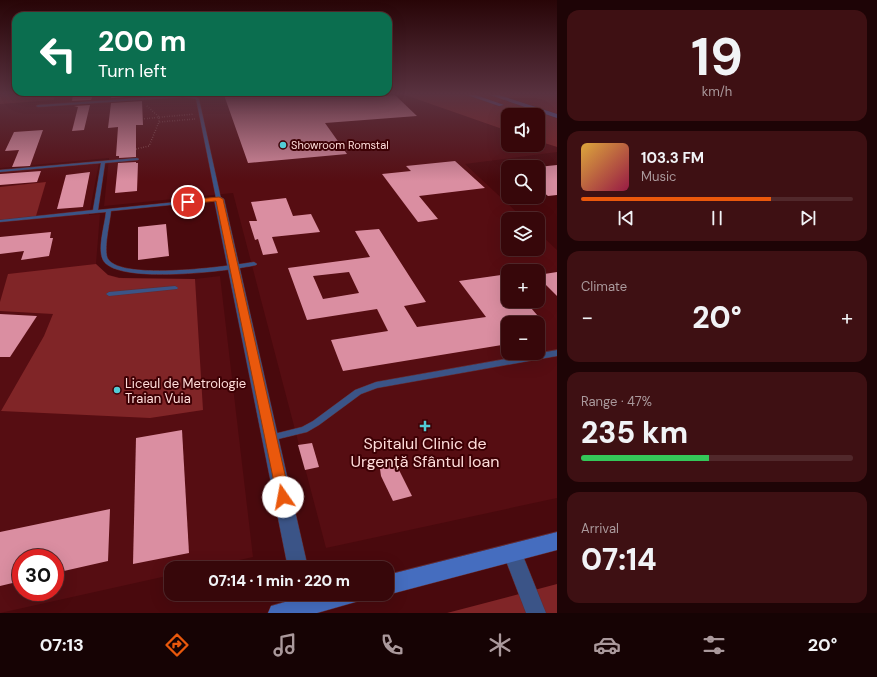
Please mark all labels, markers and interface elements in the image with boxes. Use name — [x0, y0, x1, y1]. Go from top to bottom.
text: 200 m — [98, 23, 186, 60]
text: 19 — [691, 23, 743, 91]
icon: left — [32, 28, 84, 80]
text: Turn left — [98, 59, 167, 83]
text: km/h — [702, 83, 732, 100]
map controls — [501, 108, 545, 360]
button: sound — [501, 108, 545, 152]
place label: Showroom Romstal — [291, 138, 389, 152]
marker: Showroom Romstal — [278, 140, 288, 150]
text: 103.3 FM — [641, 148, 704, 168]
button: search — [501, 160, 545, 204]
text: Music — [641, 168, 676, 185]
pin — [171, 185, 205, 219]
icon: arrive — [177, 191, 199, 213]
icon: previous — [615, 207, 637, 229]
icon: pause — [706, 207, 728, 229]
icon: next — [797, 207, 819, 229]
button: layers — [501, 212, 545, 256]
button: + — [501, 264, 545, 308]
text: Climate — [581, 278, 627, 295]
text: 20° — [692, 298, 742, 337]
text: − — [581, 303, 593, 332]
text: + — [841, 303, 853, 332]
button: − — [501, 316, 545, 360]
place label: Liceul de Metrologie Traian Vuia — [125, 375, 246, 407]
marker: Liceul de Metrologie Traian Vuia — [112, 385, 122, 395]
text: Range · 47% — [581, 393, 652, 410]
text: 235 km — [581, 413, 688, 452]
marker: Spitalul Clinic de Urgență Sfântul Ioan — [419, 420, 431, 432]
place label: Spitalul Clinic de Urgență Sfântul Ioan — [351, 433, 500, 472]
position arrow — [262, 476, 304, 518]
text: Arrival — [581, 520, 619, 537]
text: 07:14 — [581, 540, 657, 579]
speed limit sign: 30 — [12, 549, 64, 601]
text: 07:14 · 1 min · 220 m — [208, 571, 350, 591]
icon: directions — [163, 631, 191, 659]
icon: music — [271, 631, 299, 659]
icon: phone — [378, 631, 406, 659]
icon: climate — [486, 631, 514, 659]
icon: car — [593, 631, 621, 659]
icon: filters — [700, 631, 728, 659]
text: 07:13 — [40, 633, 84, 657]
text: 20° — [808, 633, 837, 657]

